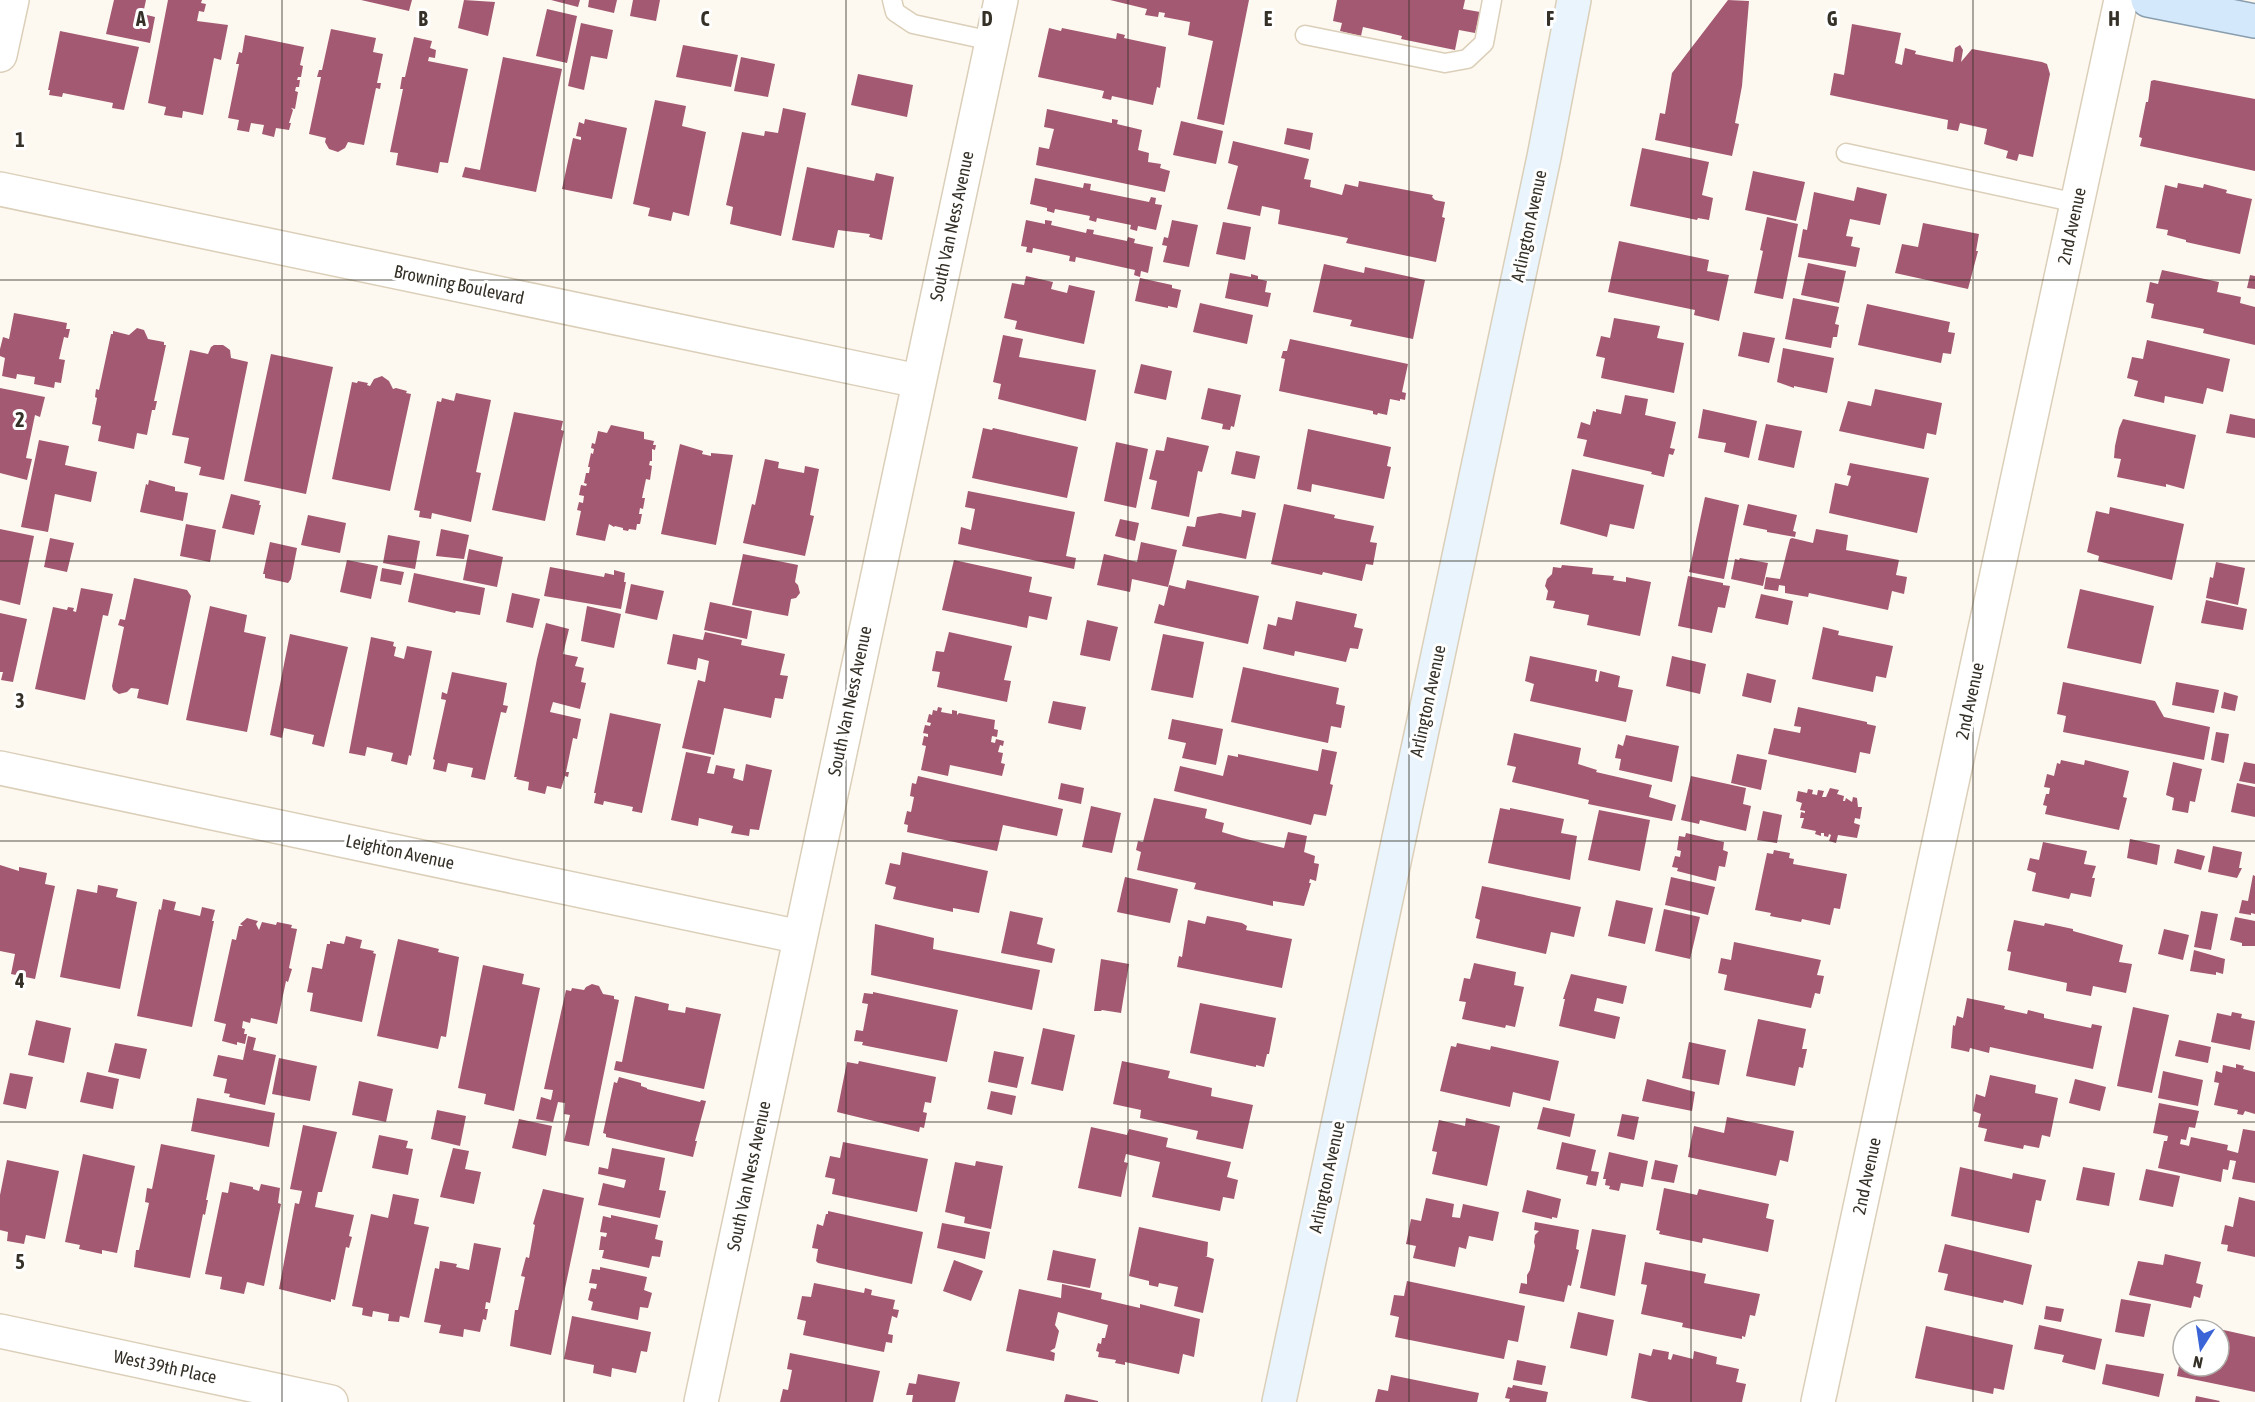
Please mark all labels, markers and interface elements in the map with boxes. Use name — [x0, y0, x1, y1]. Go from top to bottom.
text: A — [135, 7, 146, 30]
text: B — [418, 7, 428, 30]
text: C — [701, 7, 710, 30]
text: D — [981, 7, 993, 30]
text: E — [1264, 7, 1273, 30]
text: F — [1546, 7, 1554, 30]
text: G — [1827, 7, 1838, 30]
text: H — [2108, 7, 2120, 30]
text: 1 — [15, 128, 25, 151]
street label: South Van Ness Avenue — [925, 149, 978, 303]
street label: Arlington Avenue — [1506, 168, 1551, 284]
street label: 2nd Avenue — [2053, 186, 2090, 266]
street label: Browning Boulevard — [392, 260, 526, 309]
text: 2 — [15, 408, 25, 431]
street label: South Van Ness Avenue — [823, 624, 876, 778]
street label: Arlington Avenue — [1405, 643, 1450, 759]
street label: 2nd Avenue — [1951, 661, 1988, 741]
text: 3 — [15, 689, 25, 712]
street label: Leighton Avenue — [344, 830, 456, 873]
text: 4 — [14, 969, 25, 992]
street label: South Van Ness Avenue — [722, 1099, 775, 1253]
street label: Arlington Avenue — [1304, 1119, 1349, 1235]
street label: 2nd Avenue — [1848, 1136, 1885, 1216]
text: 5 — [15, 1250, 25, 1273]
north arrow — [2171, 1318, 2231, 1378]
street label: West 39th Place — [112, 1345, 219, 1388]
text: N — [2191, 1353, 2204, 1372]

